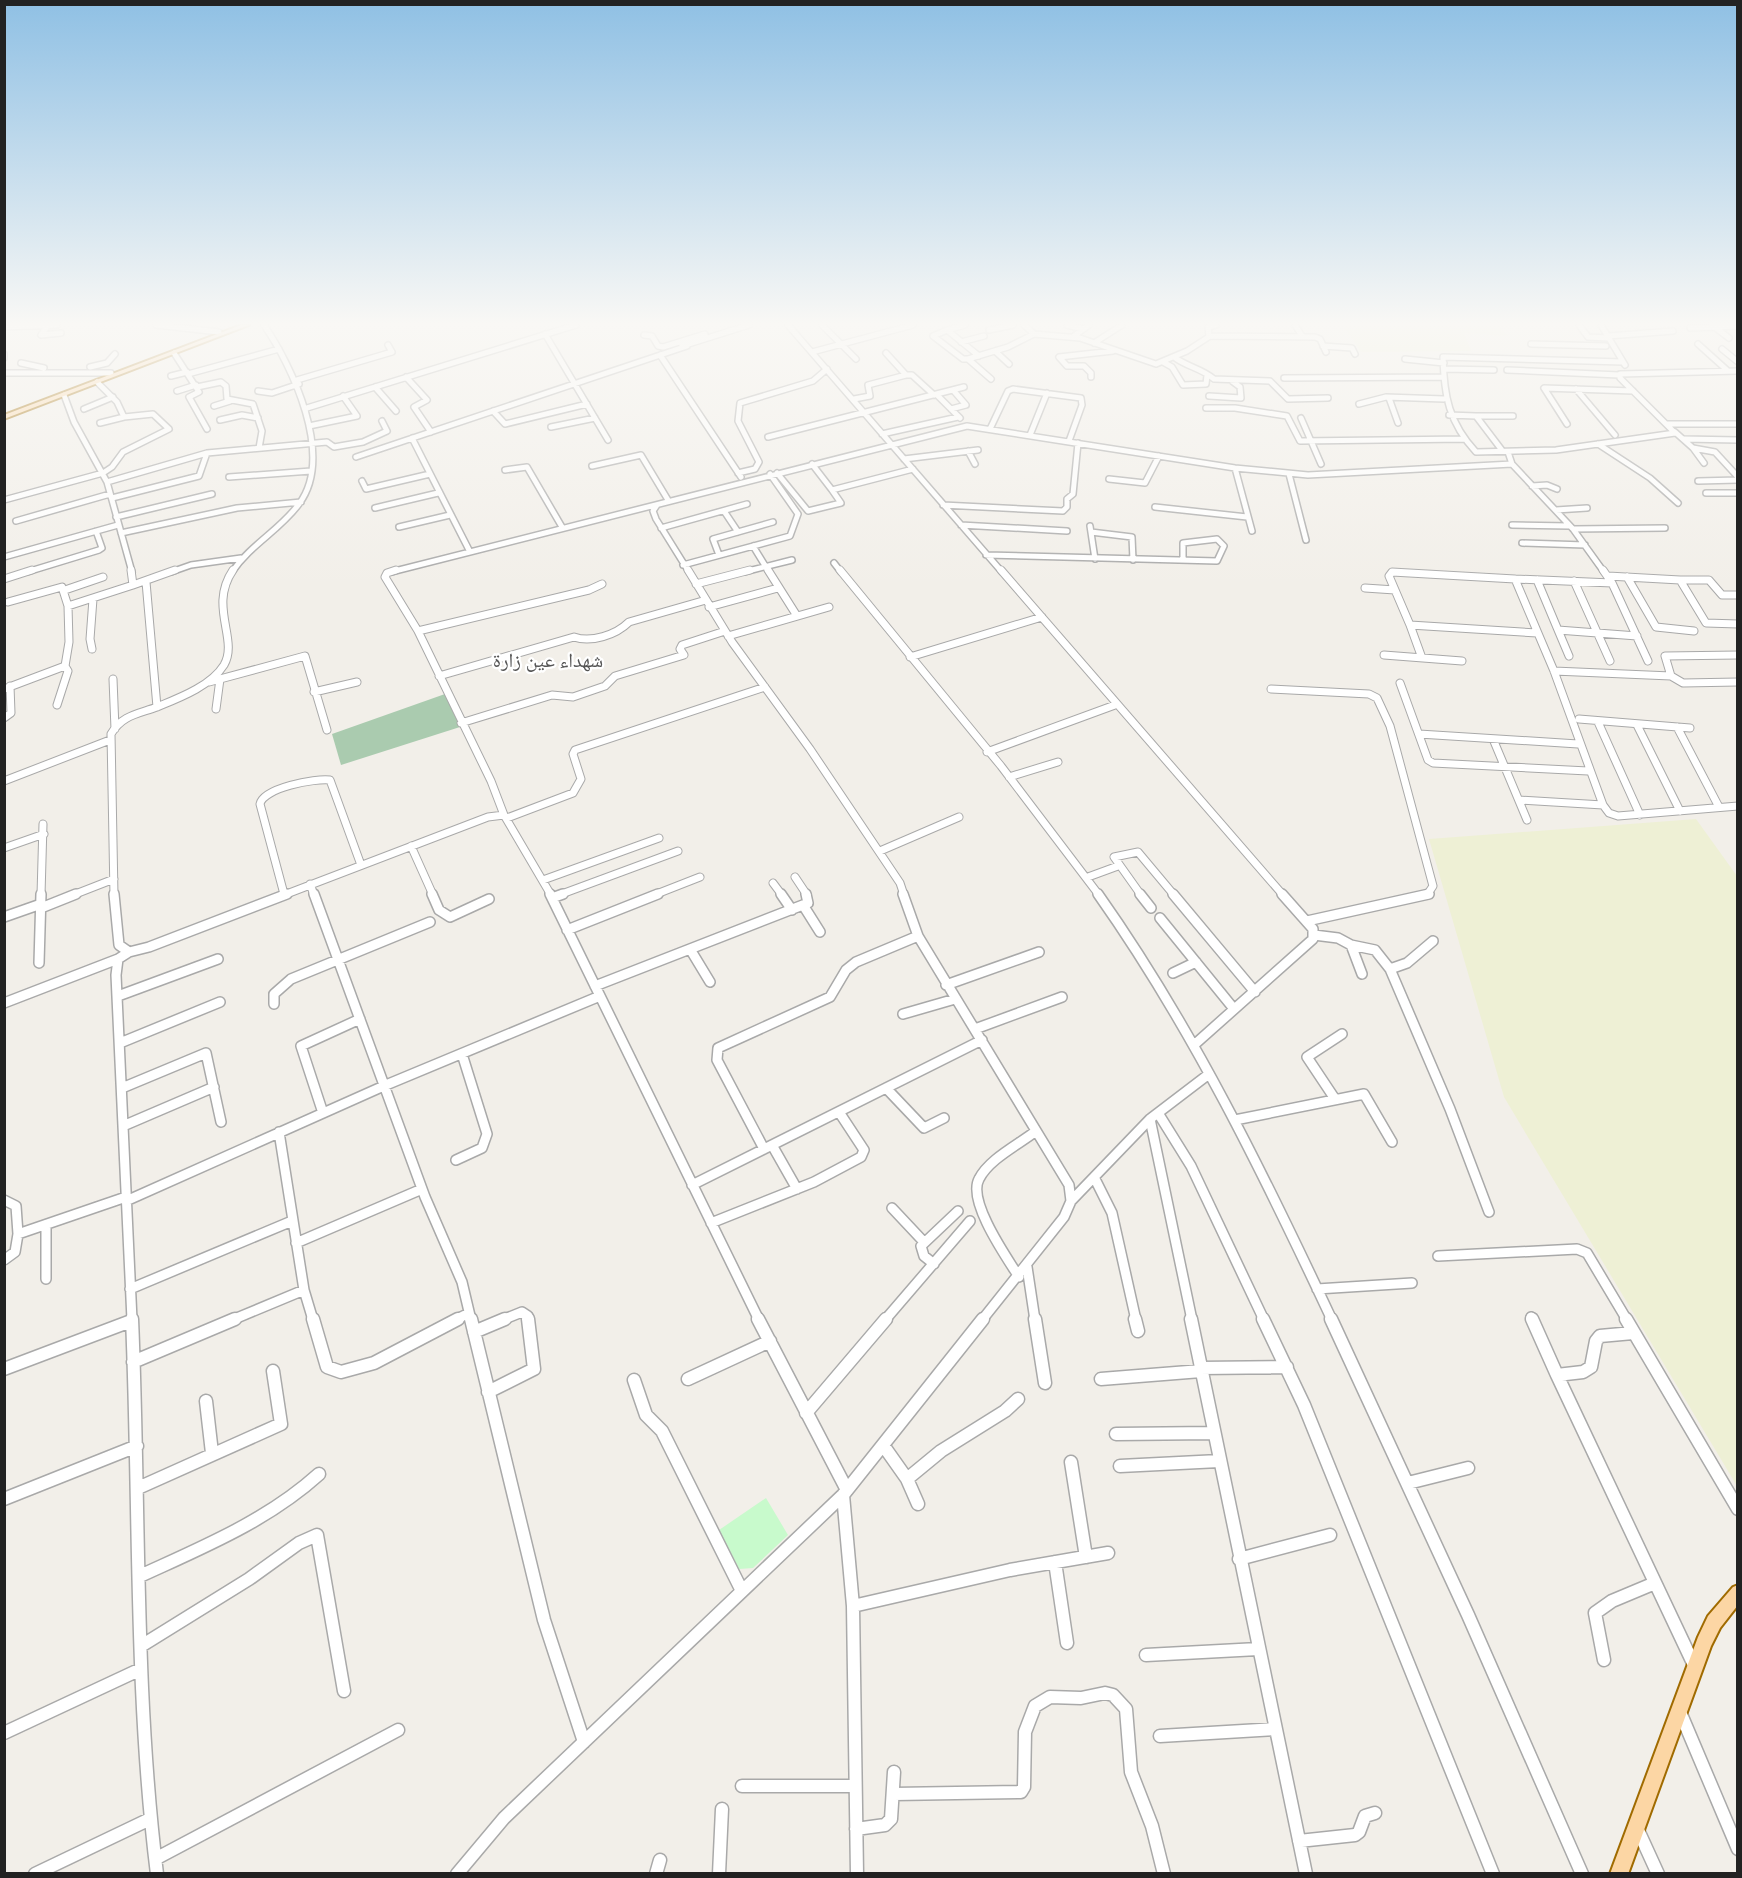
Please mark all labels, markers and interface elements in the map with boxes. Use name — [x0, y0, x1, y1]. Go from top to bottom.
district label: شهداء عين زارة — [493, 646, 603, 673]

